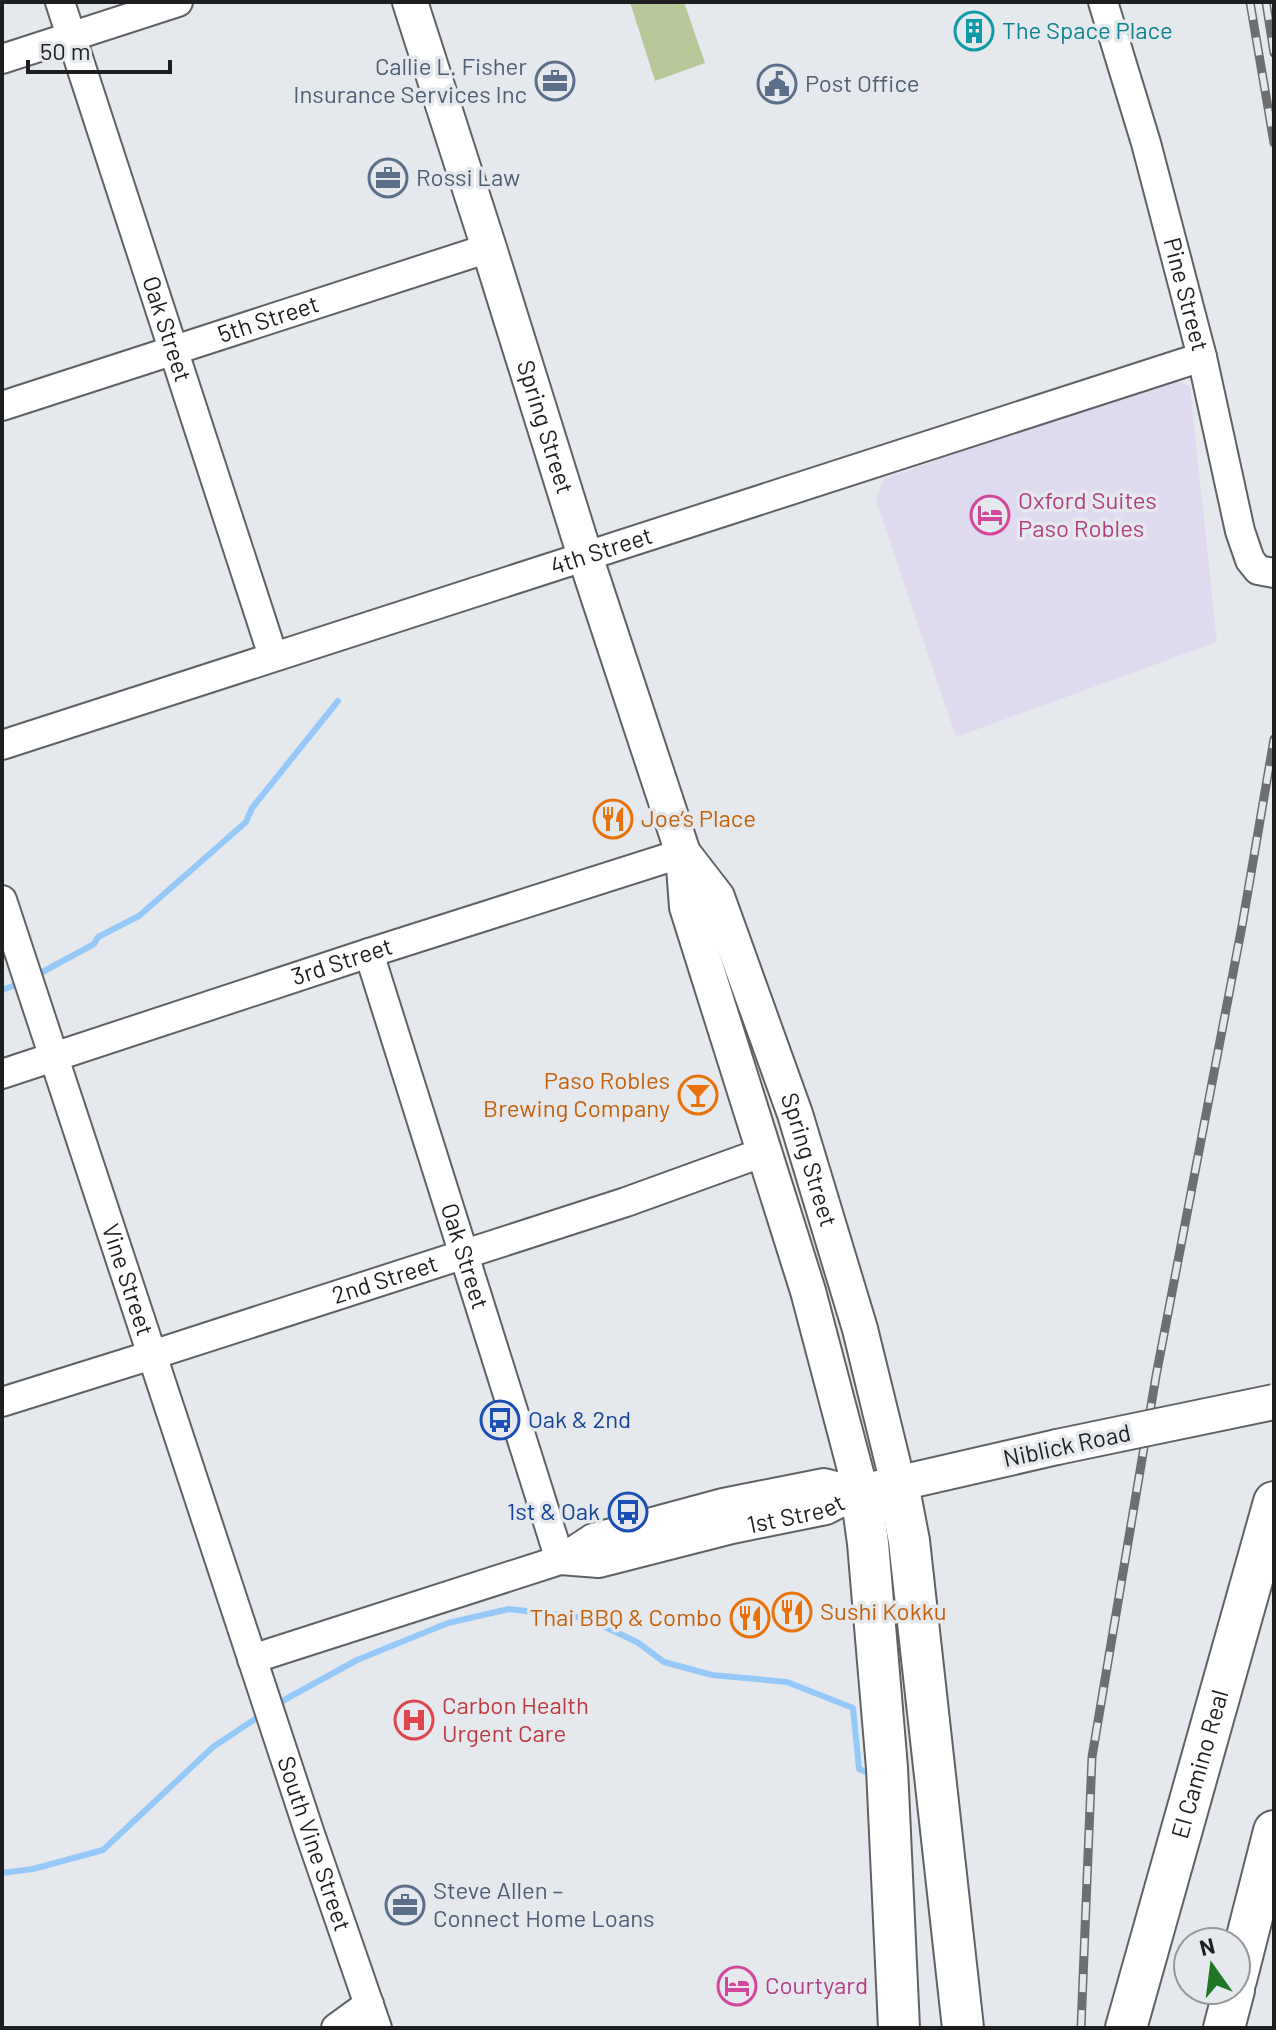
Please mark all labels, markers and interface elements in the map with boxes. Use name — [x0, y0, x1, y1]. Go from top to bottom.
building icon: The Space Place — [953, 10, 995, 52]
place label: The Space Place — [1002, 15, 1173, 44]
scale bar — [28, 24, 170, 74]
text: 50 m — [40, 36, 91, 65]
place label: Callie L. Fisher Insurance Services Inc — [293, 51, 527, 108]
office icon: Callie L. Fisher Insurance Services Inc — [534, 60, 576, 102]
public building icon: Post Office — [756, 63, 798, 105]
place label: Post Office — [805, 68, 920, 97]
office icon: Rossi Law — [367, 157, 409, 199]
place label: Rossi Law — [416, 162, 520, 191]
street label: Pine Street — [1158, 234, 1216, 354]
street label: Oak Street — [137, 272, 199, 385]
street label: 5th Street — [214, 288, 322, 348]
street label: Spring Street — [512, 356, 581, 497]
place label: Oxford Suites Paso Robles — [1018, 485, 1157, 542]
hotel icon: Oxford Suites Paso Robles — [969, 494, 1011, 536]
street label: 4th Street — [546, 520, 656, 580]
restaurant icon: Joe’s Place — [592, 798, 634, 840]
place label: Joe’s Place — [641, 803, 756, 832]
street label: 3rd Street — [287, 931, 396, 991]
place label: Paso Robles Brewing Company — [483, 1065, 670, 1122]
bar icon: Paso Robles Brewing Company — [677, 1074, 719, 1116]
street label: Spring Street — [776, 1088, 844, 1230]
street label: Oak Street — [436, 1199, 496, 1312]
street label: Vine Street — [97, 1220, 161, 1339]
street label: 2nd Street — [328, 1248, 441, 1309]
bus stop icon: Oak & 2nd — [479, 1399, 521, 1441]
place label: Oak & 2nd — [528, 1404, 631, 1433]
street label: Niblick Road — [1000, 1417, 1133, 1472]
street label: 1st Street — [745, 1487, 849, 1539]
bus stop icon: 1st & Oak — [607, 1491, 649, 1533]
place label: 1st & Oak — [507, 1496, 600, 1525]
restaurant icon: Sushi Kokku — [771, 1591, 813, 1633]
place label: Sushi Kokku — [820, 1596, 947, 1625]
restaurant icon: Thai BBQ & Combo — [729, 1597, 771, 1639]
place label: Thai BBQ & Combo — [529, 1602, 722, 1631]
street label: El Camino Real — [1164, 1686, 1233, 1842]
place label: Carbon Health Urgent Care — [442, 1690, 589, 1747]
hospital icon: Carbon Health Urgent Care — [393, 1699, 435, 1741]
street label: South Vine Street — [272, 1752, 358, 1935]
place label: Steve Allen – Connect Home Loans — [433, 1875, 655, 1932]
office icon: Steve Allen – Connect Home Loans — [384, 1884, 426, 1926]
north arrow — [1172, 1926, 1252, 2006]
text: N — [1197, 1931, 1217, 1960]
hotel icon: Courtyard — [716, 1965, 758, 2007]
place label: Courtyard — [765, 1970, 868, 1999]

